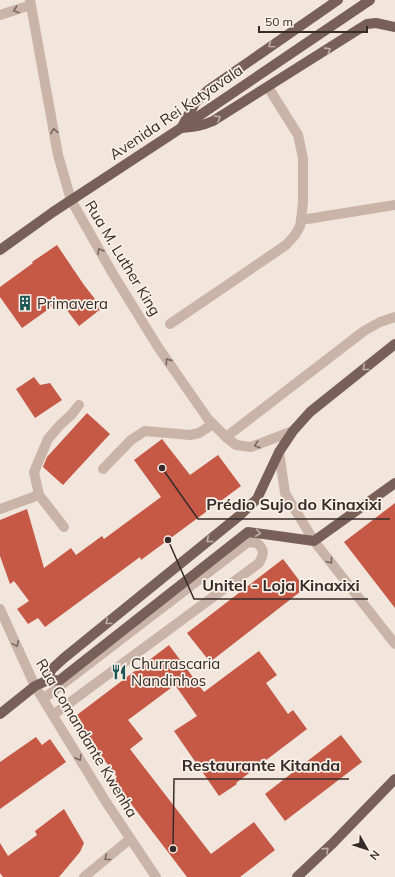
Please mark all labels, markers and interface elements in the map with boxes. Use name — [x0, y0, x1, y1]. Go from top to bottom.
one-way arrow — [12, 5, 19, 14]
scale bar — [259, 8, 367, 34]
text: 50 m — [265, 14, 293, 29]
one-way arrow — [269, 40, 276, 47]
one-way arrow — [324, 47, 331, 54]
street label: Avenida Rei Katyavala — [106, 60, 246, 164]
one-way arrow — [214, 115, 221, 123]
one-way arrow — [50, 128, 58, 134]
street label: Rua M. Luther King — [81, 197, 165, 319]
one-way arrow — [97, 248, 104, 255]
building icon: Primavera — [16, 294, 34, 312]
place label: Primavera — [37, 294, 108, 313]
one-way arrow — [166, 359, 173, 366]
one-way arrow — [362, 363, 369, 370]
one-way arrow — [253, 440, 260, 449]
callout: Prédio Sujo do Kinaxixi — [198, 491, 390, 519]
text: Prédio Sujo do Kinaxixi — [206, 494, 382, 514]
one-way arrow — [255, 528, 261, 537]
one-way arrow — [206, 536, 213, 543]
one-way arrow — [325, 556, 332, 563]
callout: Unitel - Loja Kinaxixi — [194, 571, 368, 599]
text: Unitel - Loja Kinaxixi — [202, 575, 360, 595]
one-way arrow — [105, 618, 112, 625]
one-way arrow — [11, 640, 19, 648]
place label: Churrascaria Nandinhos — [131, 654, 220, 690]
street label: Rua Comandante Kwenha — [32, 655, 142, 821]
restaurant icon: Churrascaria Nandinhos — [110, 663, 128, 681]
callout: Restaurante Kitanda — [174, 751, 349, 779]
one-way arrow — [74, 754, 81, 761]
text: Restaurante Kitanda — [182, 755, 340, 775]
north arrow — [347, 829, 387, 869]
one-way arrow — [321, 848, 328, 855]
text: N — [367, 848, 383, 863]
one-way arrow — [105, 854, 112, 861]

